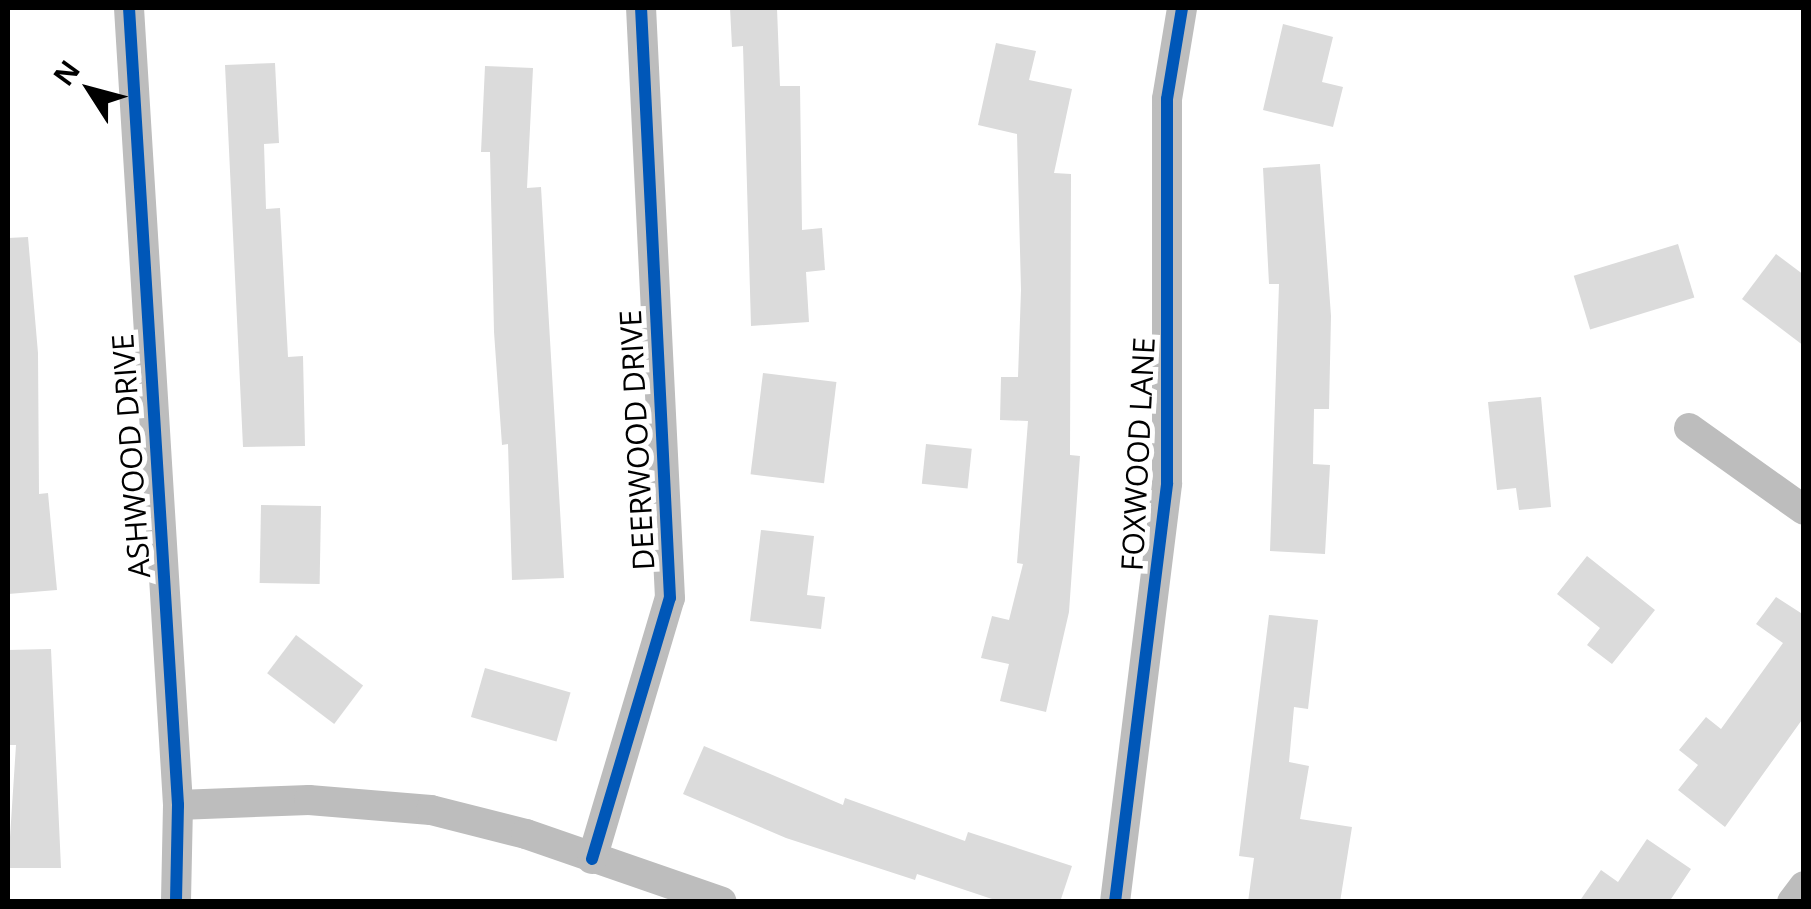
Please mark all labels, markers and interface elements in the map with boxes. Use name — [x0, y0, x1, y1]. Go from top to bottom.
north arrow — [40, 40, 140, 140]
text: N — [44, 52, 88, 93]
street label: DEERWOOD DRIVE — [612, 309, 662, 571]
street label: ASHWOOD DRIVE — [105, 333, 157, 579]
street label: FOXWOOD LANE — [1114, 336, 1162, 572]

